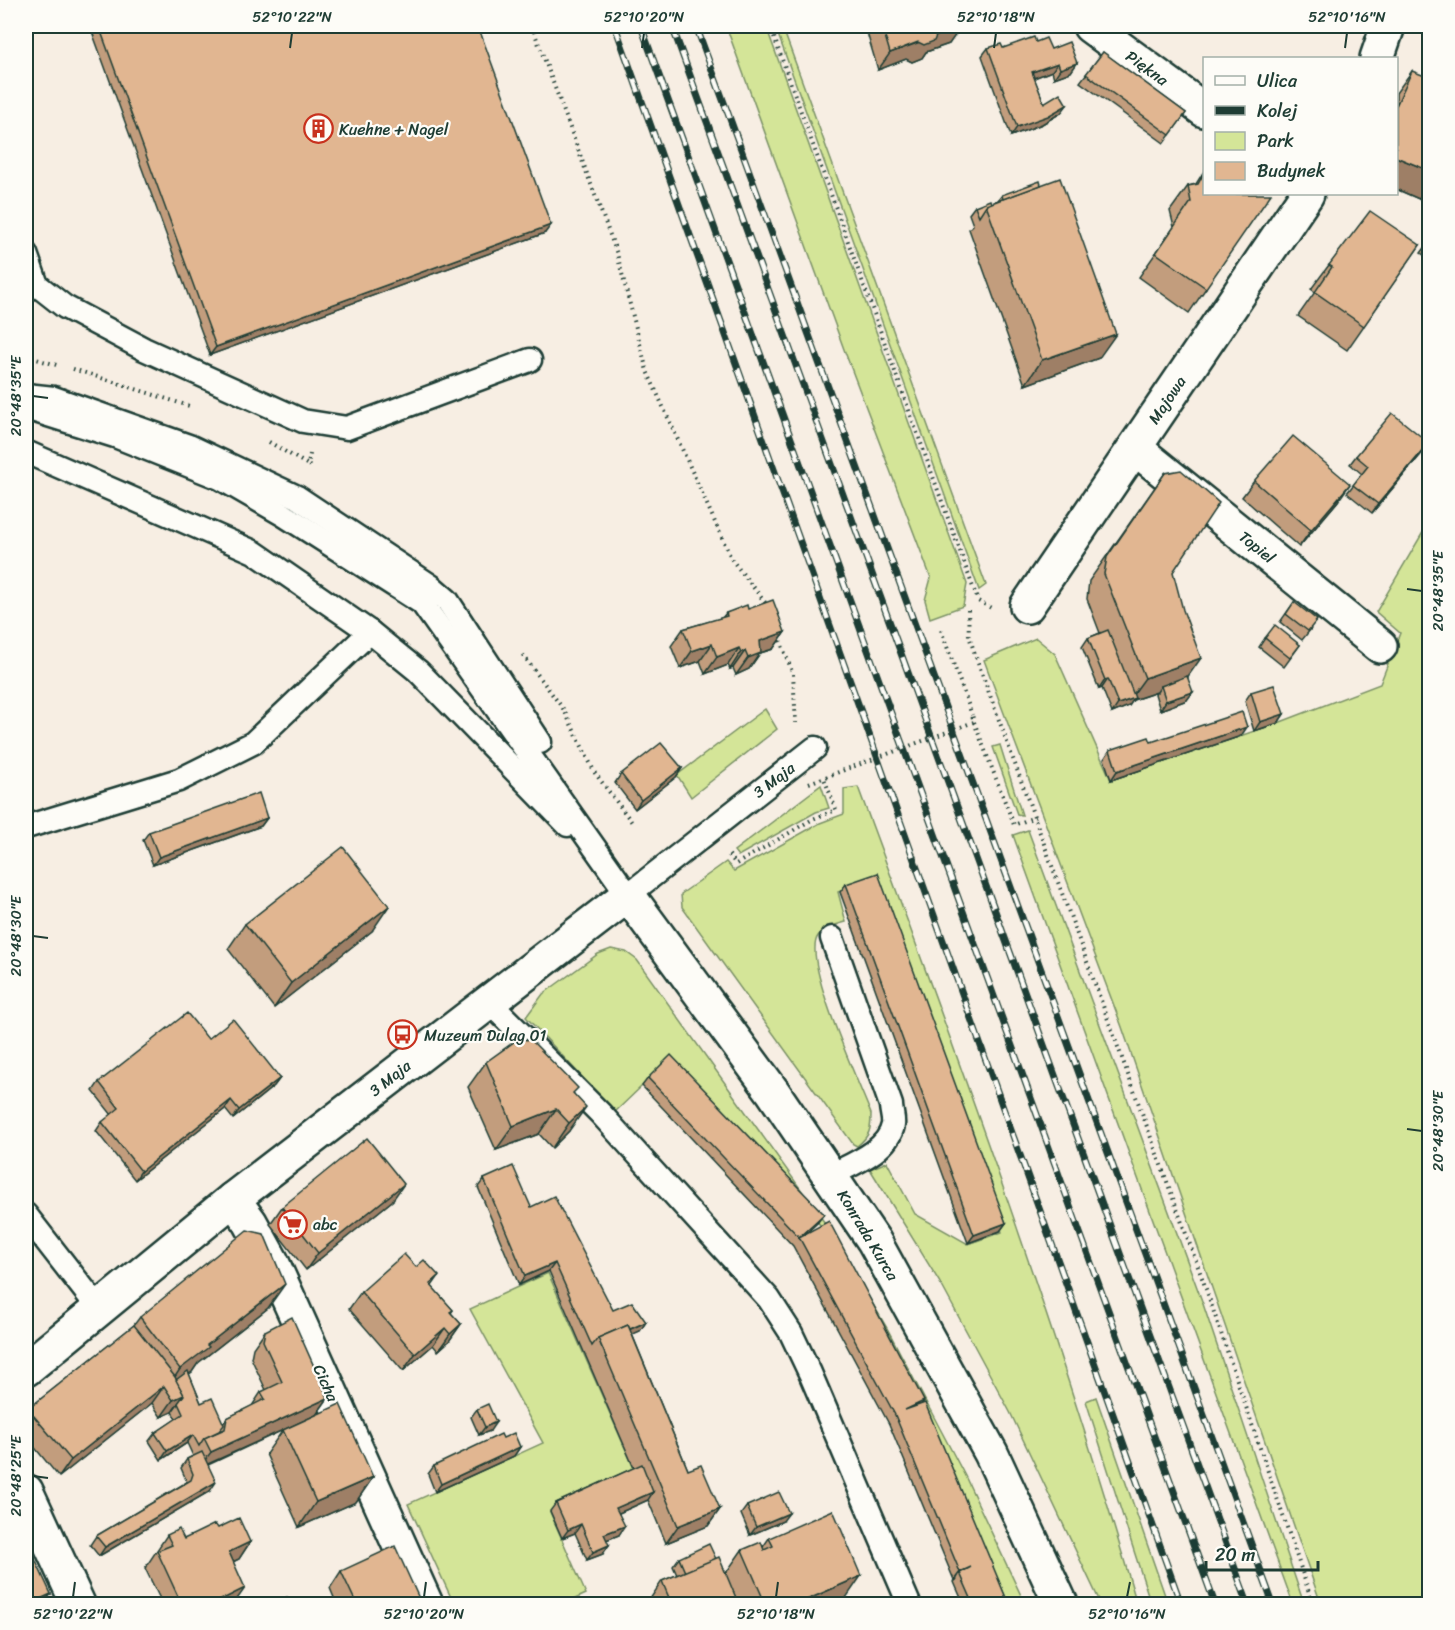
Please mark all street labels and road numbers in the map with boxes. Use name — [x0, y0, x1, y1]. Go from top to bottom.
street label: Piękna — [1119, 42, 1176, 94]
street label: Majowa — [1140, 370, 1194, 430]
street label: Topiel — [1232, 523, 1282, 571]
street label: 3 Maja — [746, 754, 802, 806]
street label: 3 Maja — [362, 1051, 418, 1104]
street label: Konrada Kurca — [829, 1184, 907, 1287]
street label: Cicha — [305, 1359, 348, 1407]

